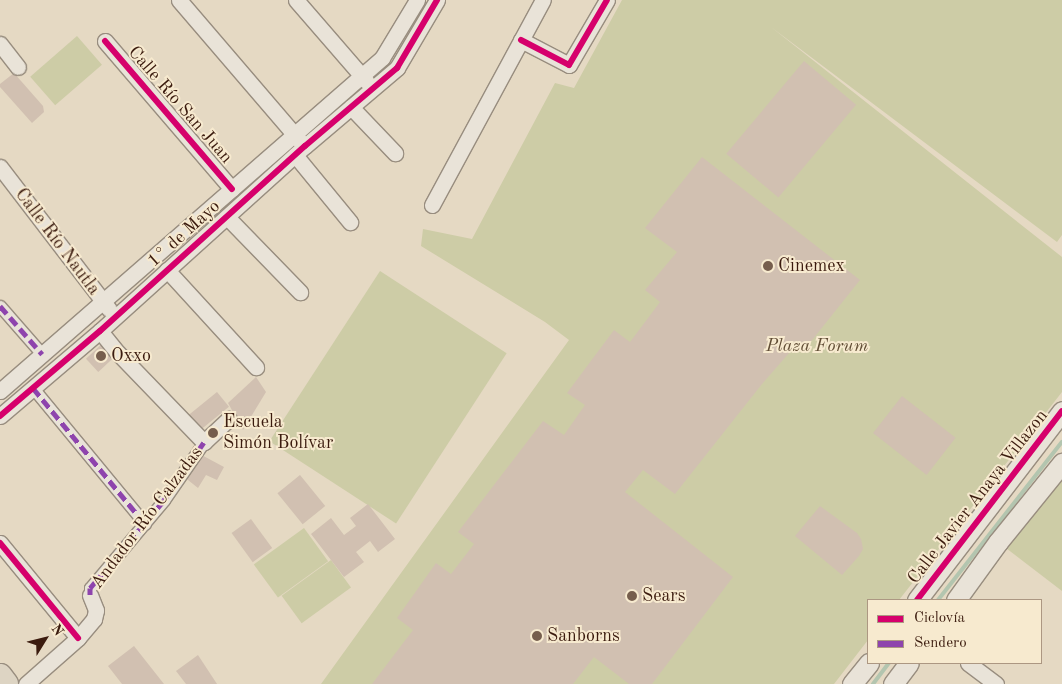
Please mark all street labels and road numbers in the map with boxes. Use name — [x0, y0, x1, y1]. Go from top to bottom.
street label: Calle Río San Juan — [123, 42, 237, 168]
street label: Calle Río Nautla — [10, 184, 104, 300]
street label: 1° de Mayo — [143, 196, 225, 272]
street label: Calle Javier Anaya Villazon — [903, 406, 1053, 588]
street label: Andador Río Calzadas — [86, 442, 208, 594]

